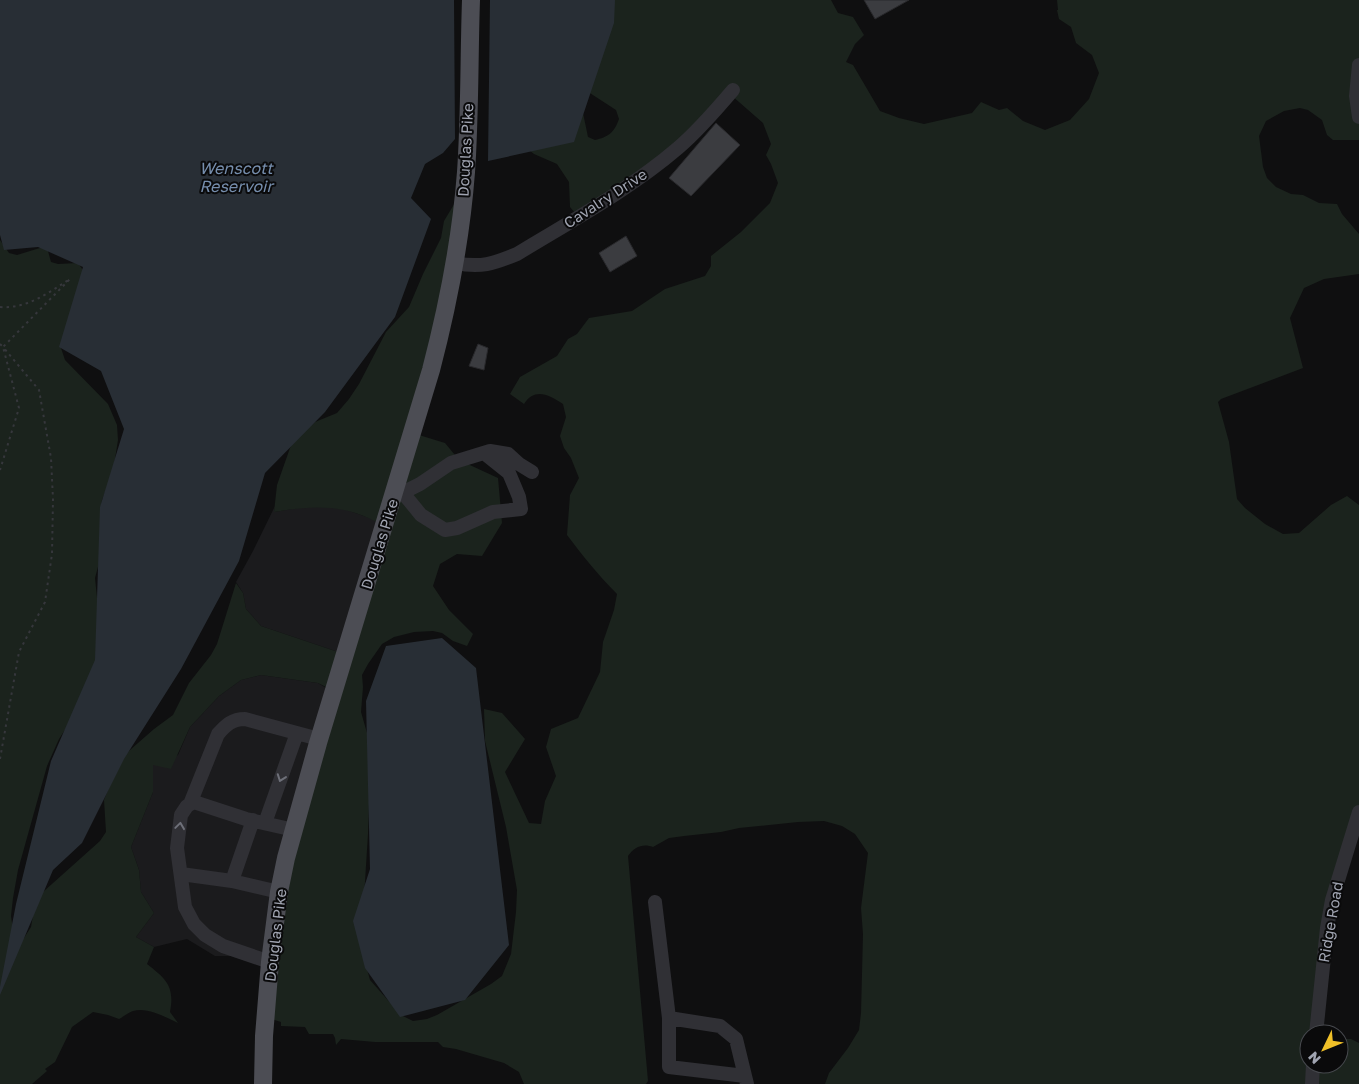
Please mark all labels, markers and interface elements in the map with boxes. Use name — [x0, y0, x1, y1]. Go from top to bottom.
street label: Douglas Pike — [454, 103, 476, 197]
water label: Wenscott Reservoir — [199, 158, 275, 196]
street label: Cavalry Drive — [560, 164, 650, 231]
street label: Douglas Pike — [357, 496, 401, 591]
one-way arrow — [277, 773, 287, 782]
one-way arrow — [174, 821, 184, 830]
street label: Ridge Road — [1314, 880, 1346, 964]
street label: Douglas Pike — [260, 887, 290, 982]
north arrow — [1299, 1024, 1349, 1074]
text: N — [1304, 1049, 1324, 1068]

